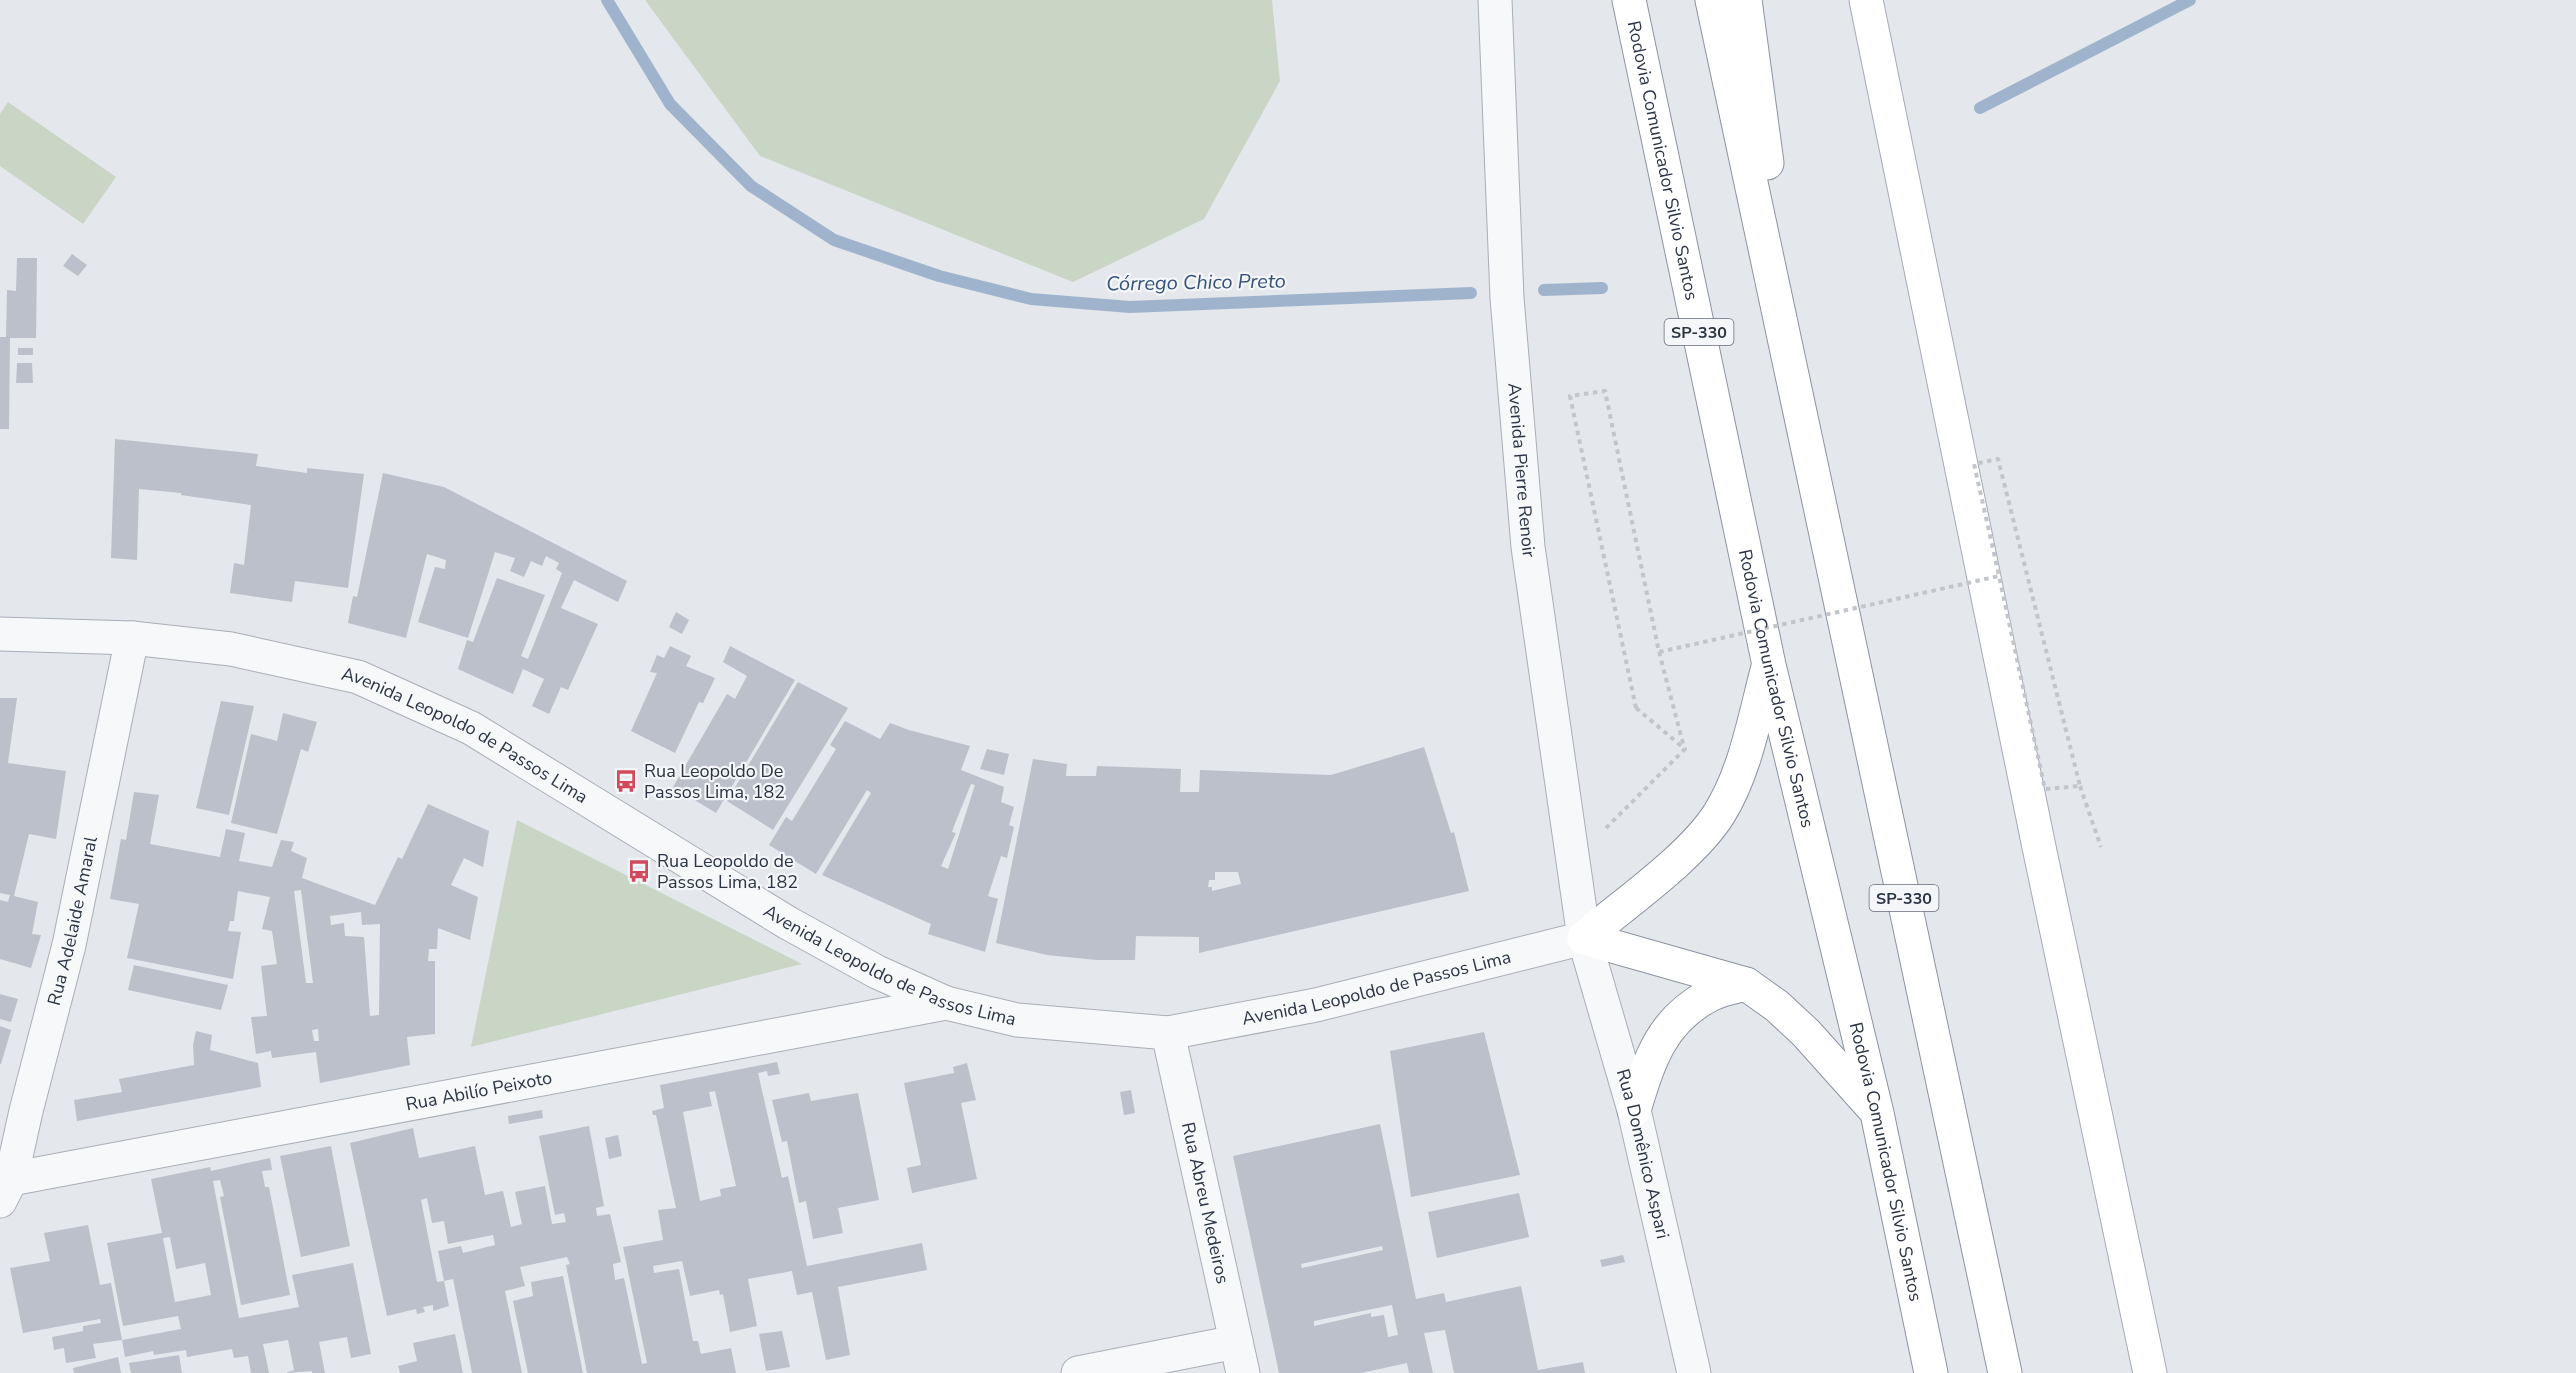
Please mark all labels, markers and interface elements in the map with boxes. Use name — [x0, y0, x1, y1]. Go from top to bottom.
street label: Rodovia Comunicador Silvio Santos — [1622, 19, 1704, 302]
water label: Córrego Chico Preto — [1106, 267, 1286, 298]
road number: SP-330 — [1664, 319, 1734, 345]
street label: Avenida Pierre Renoir — [1502, 382, 1541, 560]
street label: Rodovia Comunicador Silvio Santos — [1733, 547, 1820, 830]
street label: Avenida Leopoldo de Passos Lima — [339, 662, 592, 809]
place label: Rua Leopoldo De Passos Lima, 182 — [644, 759, 785, 804]
bus stop icon: Rua Leopoldo De Passos Lima, 182 — [613, 768, 639, 794]
street label: Rua Adelaide Amaral — [42, 834, 103, 1008]
place label: Rua Leopoldo de Passos Lima, 182 — [657, 849, 798, 894]
bus stop icon: Rua Leopoldo de Passos Lima, 182 — [626, 858, 652, 884]
road number: SP-330 — [1870, 885, 1938, 911]
street label: Avenida Leopoldo de Passos Lima — [759, 899, 1018, 1031]
street label: Avenida Leopoldo de Passos Lima — [1240, 945, 1513, 1031]
street label: Rodovia Comunicador Silvio Santos — [1844, 1020, 1928, 1304]
street label: Rua Abilío Peixoto — [404, 1065, 554, 1116]
street label: Rua Domênico Aspari — [1611, 1066, 1675, 1241]
street label: Rua Abreu Medeiros — [1176, 1120, 1235, 1286]

